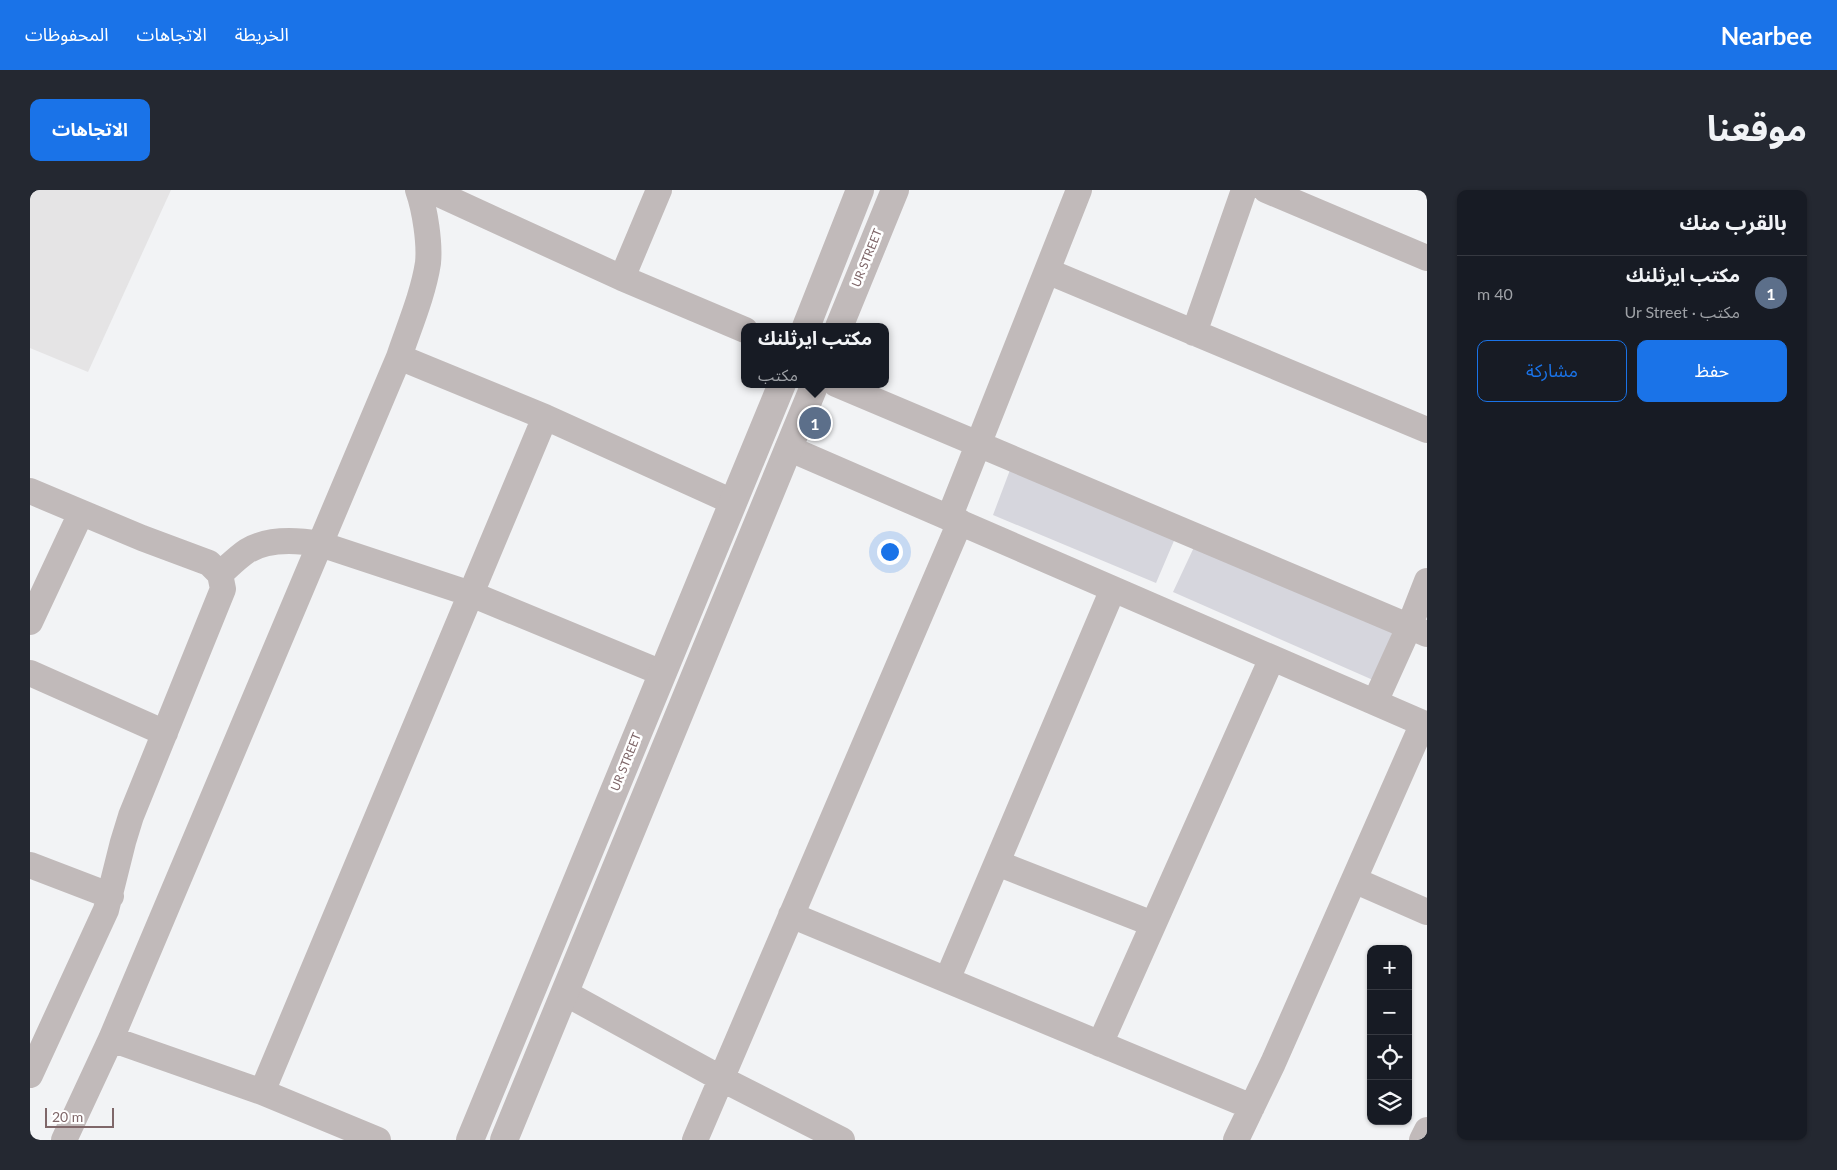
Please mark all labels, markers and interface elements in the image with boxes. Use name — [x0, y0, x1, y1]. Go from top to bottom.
text: Nearbee — [1721, 21, 1812, 50]
text: المحفوظات — [25, 23, 109, 45]
text: الاتجاهات — [137, 23, 207, 45]
text: الخريطة — [235, 23, 289, 45]
button: الاتجاهات — [30, 99, 150, 161]
text: موقعنا — [1707, 106, 1807, 148]
text: بالقرب منك — [1680, 209, 1787, 234]
street label: UR STREET — [848, 226, 885, 289]
text: مكتب ايرثلنك — [1626, 263, 1740, 286]
text: 40 m — [1477, 284, 1513, 303]
text: 1 — [1766, 284, 1776, 303]
text: مكتب · Ur Street — [1624, 302, 1740, 321]
popup — [741, 323, 889, 388]
text: مكتب ايرثلنك — [758, 326, 872, 349]
button: مشاركة — [1477, 340, 1627, 402]
button: حفظ — [1637, 340, 1787, 402]
text: مكتب — [758, 365, 798, 384]
pin: 1 — [799, 404, 831, 442]
your location — [877, 539, 903, 565]
street label: UR STREET — [607, 730, 644, 793]
map controls — [1367, 945, 1412, 1125]
button: + — [1367, 945, 1412, 990]
button: − — [1367, 990, 1412, 1035]
button: locate — [1367, 1035, 1412, 1080]
button: layers — [1367, 1080, 1412, 1125]
scale bar — [45, 1105, 114, 1128]
text: 20 m — [52, 1108, 83, 1125]

